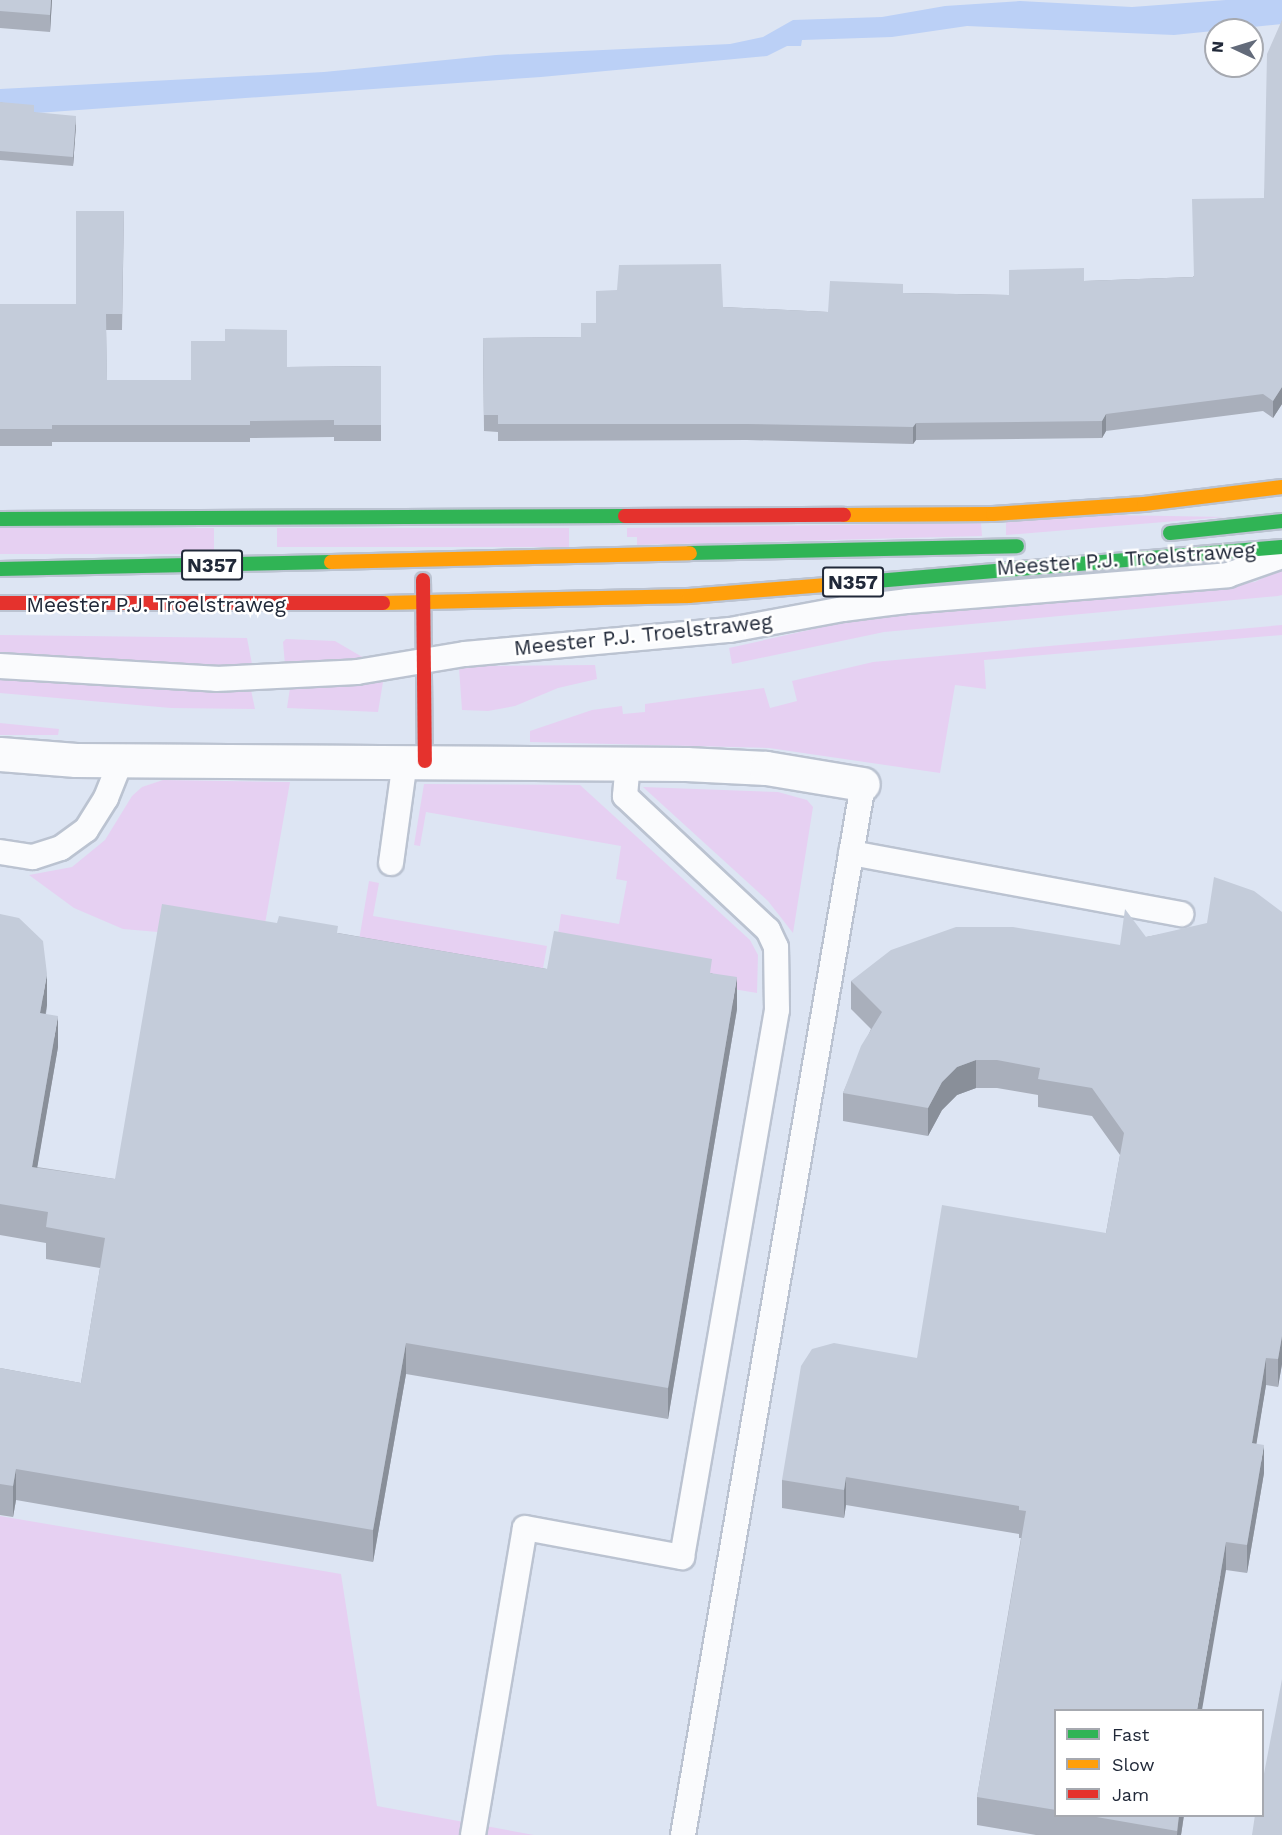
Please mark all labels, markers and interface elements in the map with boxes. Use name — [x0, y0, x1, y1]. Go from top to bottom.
north arrow — [1204, 18, 1264, 78]
text: N — [1208, 40, 1227, 53]
street label: Meester P.J. Troelstraweg — [995, 537, 1257, 581]
road number: N357 — [180, 548, 244, 582]
road number: N357 — [822, 565, 884, 599]
street label: Meester P.J. Troelstraweg — [26, 592, 286, 618]
street label: Meester P.J. Troelstraweg — [512, 609, 774, 661]
legend — [1054, 1709, 1264, 1817]
text: Fast — [1112, 1724, 1149, 1745]
text: Slow — [1112, 1754, 1155, 1775]
text: Jam — [1112, 1784, 1149, 1805]

